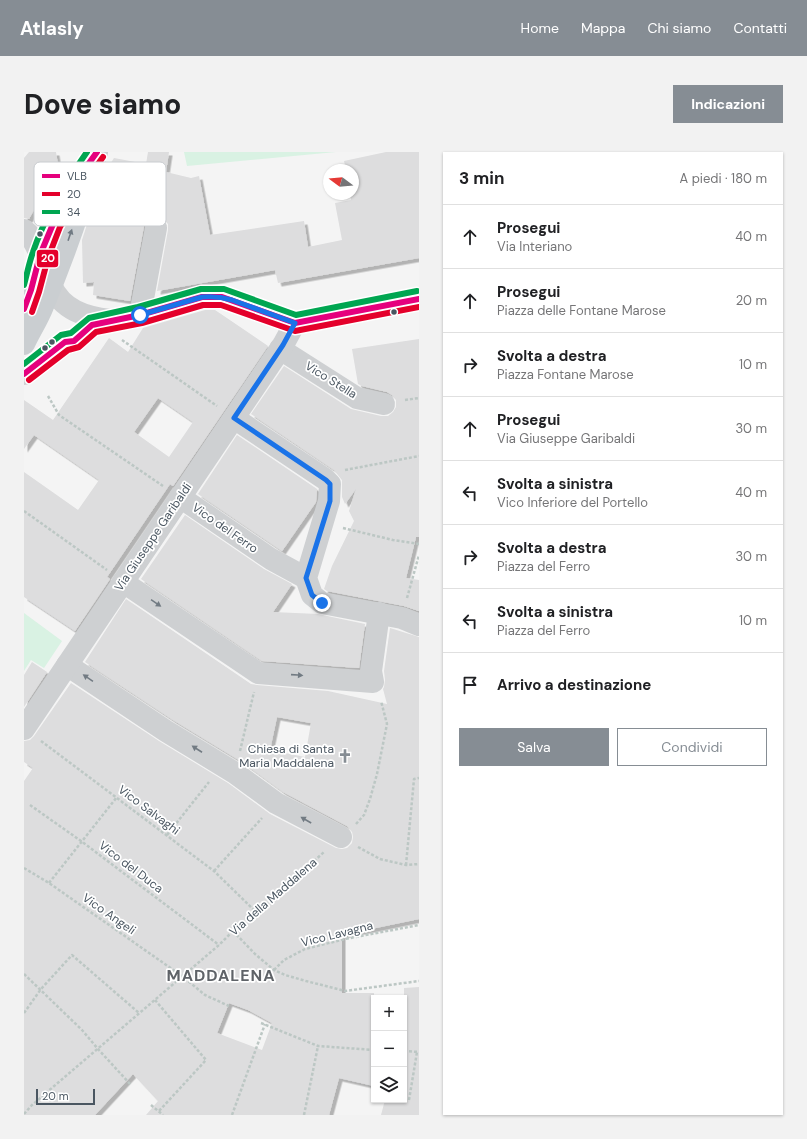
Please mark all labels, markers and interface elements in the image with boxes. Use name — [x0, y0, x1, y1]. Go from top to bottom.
text: Atlasly — [20, 16, 84, 41]
text: Home — [521, 19, 559, 37]
text: Mappa — [581, 19, 625, 37]
text: Chi siamo — [647, 19, 711, 37]
text: Contatti — [733, 19, 787, 37]
button: Indicazioni — [673, 85, 783, 123]
text: Dove siamo — [24, 86, 181, 123]
legend — [34, 162, 166, 226]
north arrow — [323, 164, 359, 200]
text: 3 min — [459, 167, 504, 189]
text: VLB — [67, 169, 87, 183]
text: A piedi · 180 m — [680, 170, 767, 187]
text: 20 — [67, 187, 81, 201]
text: 34 — [67, 205, 81, 219]
text: Prosegui — [497, 218, 560, 238]
icon: ahead — [459, 226, 481, 248]
text: 40 m — [735, 228, 767, 245]
unlabelled marker — [35, 229, 45, 239]
one-way arrow — [67, 229, 73, 241]
text: Via Interiano — [497, 238, 572, 255]
line badge: 20 — [36, 249, 59, 268]
text: 20 — [41, 251, 55, 265]
text: Prosegui — [497, 282, 560, 302]
icon: ahead — [459, 290, 481, 312]
text: 20 m — [736, 292, 767, 309]
text: Piazza delle Fontane Marose — [497, 302, 666, 319]
route start — [131, 306, 149, 324]
unlabelled marker — [389, 307, 399, 317]
unlabelled marker — [47, 337, 57, 347]
unlabelled marker — [40, 343, 50, 353]
text: Svolta a destra — [497, 346, 607, 366]
icon: right — [459, 354, 481, 376]
text: 10 m — [739, 356, 767, 373]
street label: Vico Stella — [302, 358, 360, 402]
text: Piazza Fontane Marose — [497, 366, 634, 383]
text: Prosegui — [497, 410, 560, 430]
icon: ahead — [459, 418, 481, 440]
text: 30 m — [735, 420, 767, 437]
text: Via Giuseppe Garibaldi — [497, 430, 635, 447]
text: Svolta a sinistra — [497, 474, 613, 494]
street label: Via Giuseppe Garibaldi — [111, 480, 195, 594]
icon: left — [459, 482, 481, 504]
text: 40 m — [735, 484, 767, 501]
text: Vico Inferiore del Portello — [497, 494, 648, 511]
street label: Vico del Ferro — [189, 499, 261, 557]
text: Svolta a destra — [497, 538, 607, 558]
icon: right — [459, 546, 481, 568]
text: 30 m — [735, 548, 767, 565]
text: Piazza del Ferro — [497, 558, 590, 575]
route end — [313, 594, 331, 612]
one-way arrow — [150, 600, 162, 607]
text: Svolta a sinistra — [497, 602, 613, 622]
icon: left — [459, 610, 481, 632]
text: 10 m — [739, 612, 767, 629]
text: Piazza del Ferro — [497, 622, 590, 639]
one-way arrow — [291, 672, 303, 679]
icon: arrive — [459, 674, 481, 696]
one-way arrow — [82, 675, 94, 682]
text: Arrivo a destinazione — [497, 675, 651, 695]
button: Salva — [459, 728, 609, 766]
button: Condividi — [617, 728, 767, 766]
place label: Chiesa di Santa Maria Maddalena — [239, 741, 334, 771]
one-way arrow — [191, 746, 203, 753]
church icon: Chiesa di Santa Maria Maddalena — [337, 748, 353, 764]
street label: Vico Salvaghi — [115, 782, 183, 839]
one-way arrow — [300, 816, 312, 823]
street label: Vico del Duca — [96, 837, 166, 897]
street label: Via della Maddalena — [226, 854, 320, 940]
street label: Vico Angeli — [79, 890, 139, 938]
street label: Vico Lavagna — [299, 917, 375, 951]
district label: MADDALENA — [166, 965, 276, 986]
map controls — [371, 995, 407, 1103]
button: + — [371, 995, 407, 1031]
button: − — [371, 1031, 407, 1067]
button: layers — [371, 1067, 407, 1103]
scale bar — [36, 1087, 95, 1106]
text: 20 m — [42, 1089, 68, 1103]

